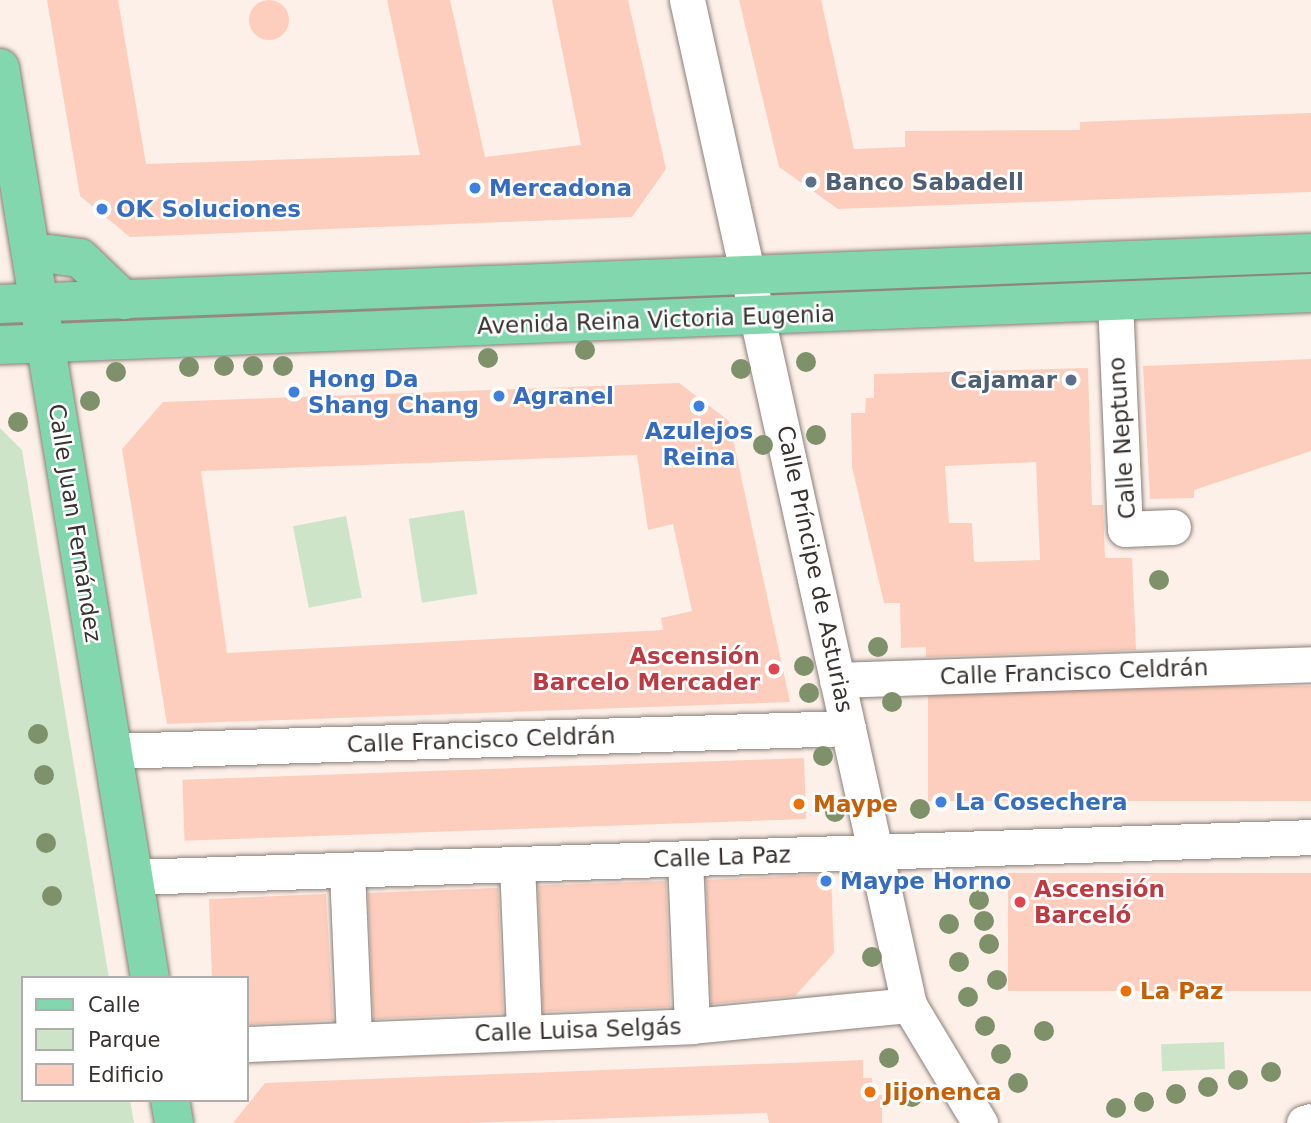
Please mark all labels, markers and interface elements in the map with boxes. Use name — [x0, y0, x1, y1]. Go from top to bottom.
place label: Banco Sabadell — [825, 168, 1024, 196]
place label: Mercadona — [489, 174, 632, 202]
marker: Banco Sabadell — [803, 174, 819, 190]
marker: Mercadona — [467, 180, 483, 196]
place label: OK Soluciones — [116, 195, 301, 223]
marker: OK Soluciones — [94, 201, 110, 217]
street label: Avenida Reina Victoria Eugenia — [477, 300, 835, 340]
street label: Calle Neptuno — [1103, 356, 1141, 520]
place label: Hong Da Shang Chang — [308, 365, 479, 419]
place label: Cajamar — [950, 366, 1057, 394]
marker: Cajamar — [1063, 372, 1079, 388]
place label: Agranel — [513, 382, 614, 410]
marker: Hong Da Shang Chang — [286, 384, 302, 400]
marker: Agranel — [491, 388, 507, 404]
marker: Azulejos Reina — [691, 398, 707, 414]
street label: Calle Juan Fernández — [43, 402, 107, 644]
place label: Azulejos Reina — [645, 417, 753, 471]
street label: Calle Príncipe de Asturias — [771, 423, 859, 715]
place label: Ascensión Barcelo Mercader — [532, 642, 760, 696]
street label: Calle Francisco Celdrán — [939, 654, 1209, 690]
marker: Ascensión Barcelo Mercader — [766, 661, 782, 677]
street label: Calle Francisco Celdrán — [346, 722, 616, 758]
place label: La Cosechera — [955, 788, 1128, 816]
place label: Maype — [813, 790, 898, 818]
marker: La Cosechera — [933, 794, 949, 810]
marker: Maype — [791, 796, 807, 812]
street label: Calle La Paz — [653, 841, 791, 873]
place label: Maype Horno — [840, 867, 1011, 895]
marker: Maype Horno — [818, 873, 834, 889]
place label: Ascensión Barceló — [1034, 875, 1165, 929]
marker: Ascensión Barceló — [1012, 894, 1028, 910]
legend — [21, 976, 248, 1102]
place label: La Paz — [1140, 977, 1223, 1005]
marker: La Paz — [1118, 983, 1134, 999]
text: Calle — [88, 993, 140, 1017]
street label: Calle Luisa Selgás — [474, 1013, 682, 1047]
text: Parque — [88, 1028, 160, 1052]
text: Edificio — [88, 1063, 164, 1087]
place label: Jijonenca — [884, 1078, 1002, 1106]
marker: Jijonenca — [862, 1084, 878, 1100]

